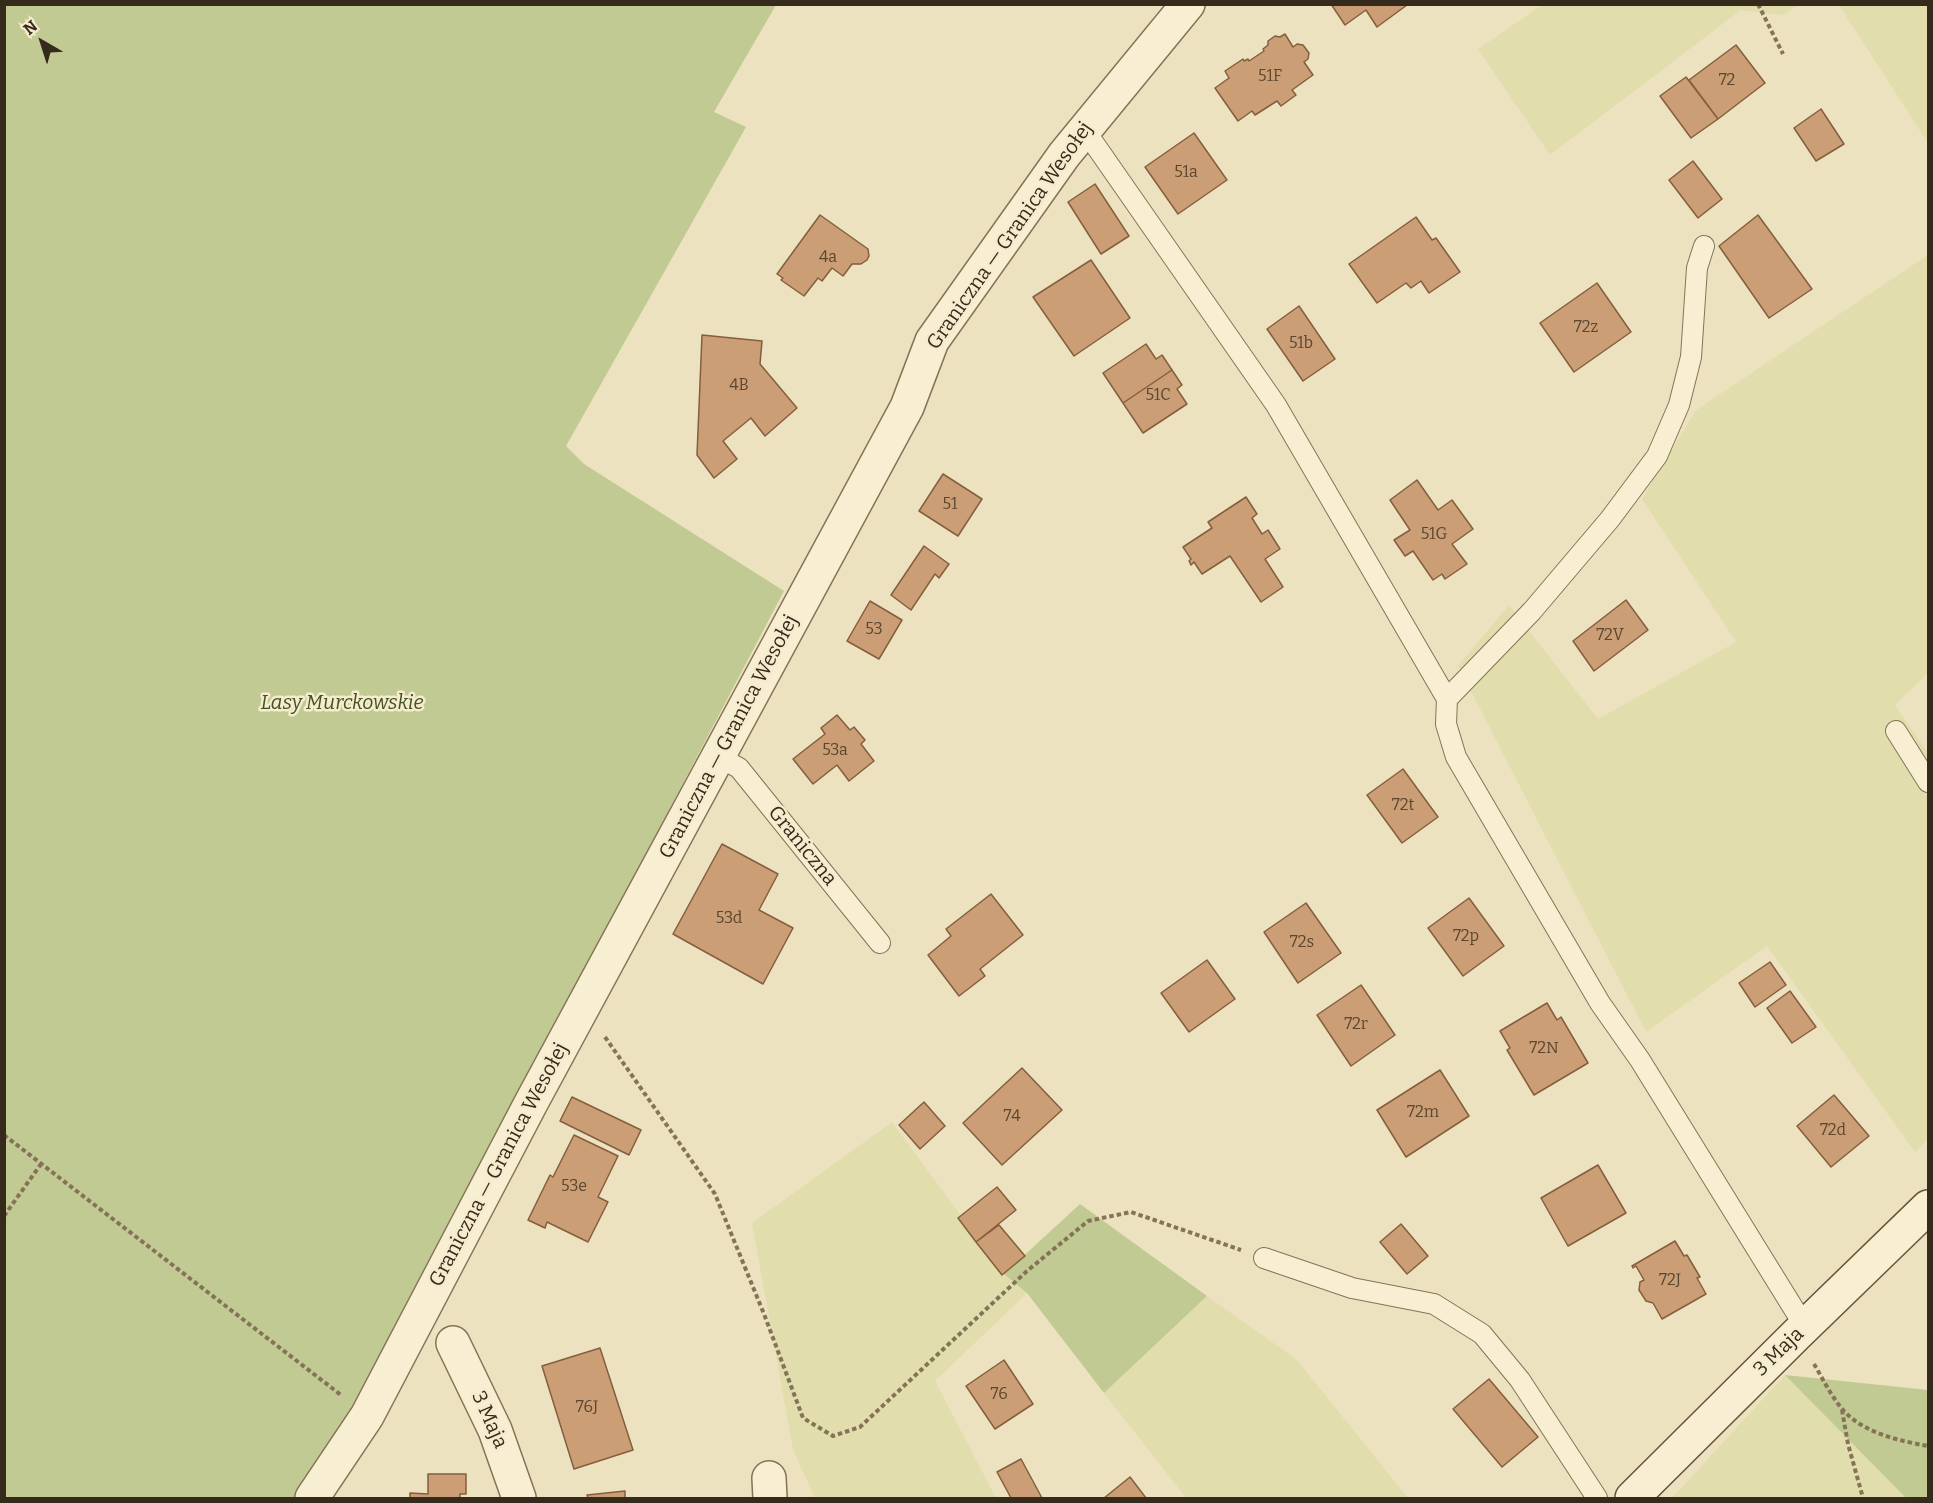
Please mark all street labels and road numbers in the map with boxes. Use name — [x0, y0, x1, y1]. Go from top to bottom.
street label: Graniczna — Granica Wesołej — [922, 118, 1098, 354]
street label: Graniczna — Granica Wesołej — [654, 611, 804, 863]
street label: Graniczna — [762, 801, 842, 891]
street label: Graniczna — Granica Wesołej — [424, 1039, 574, 1291]
street label: 3 Maja — [1749, 1322, 1809, 1382]
street label: 3 Maja — [466, 1388, 512, 1452]

